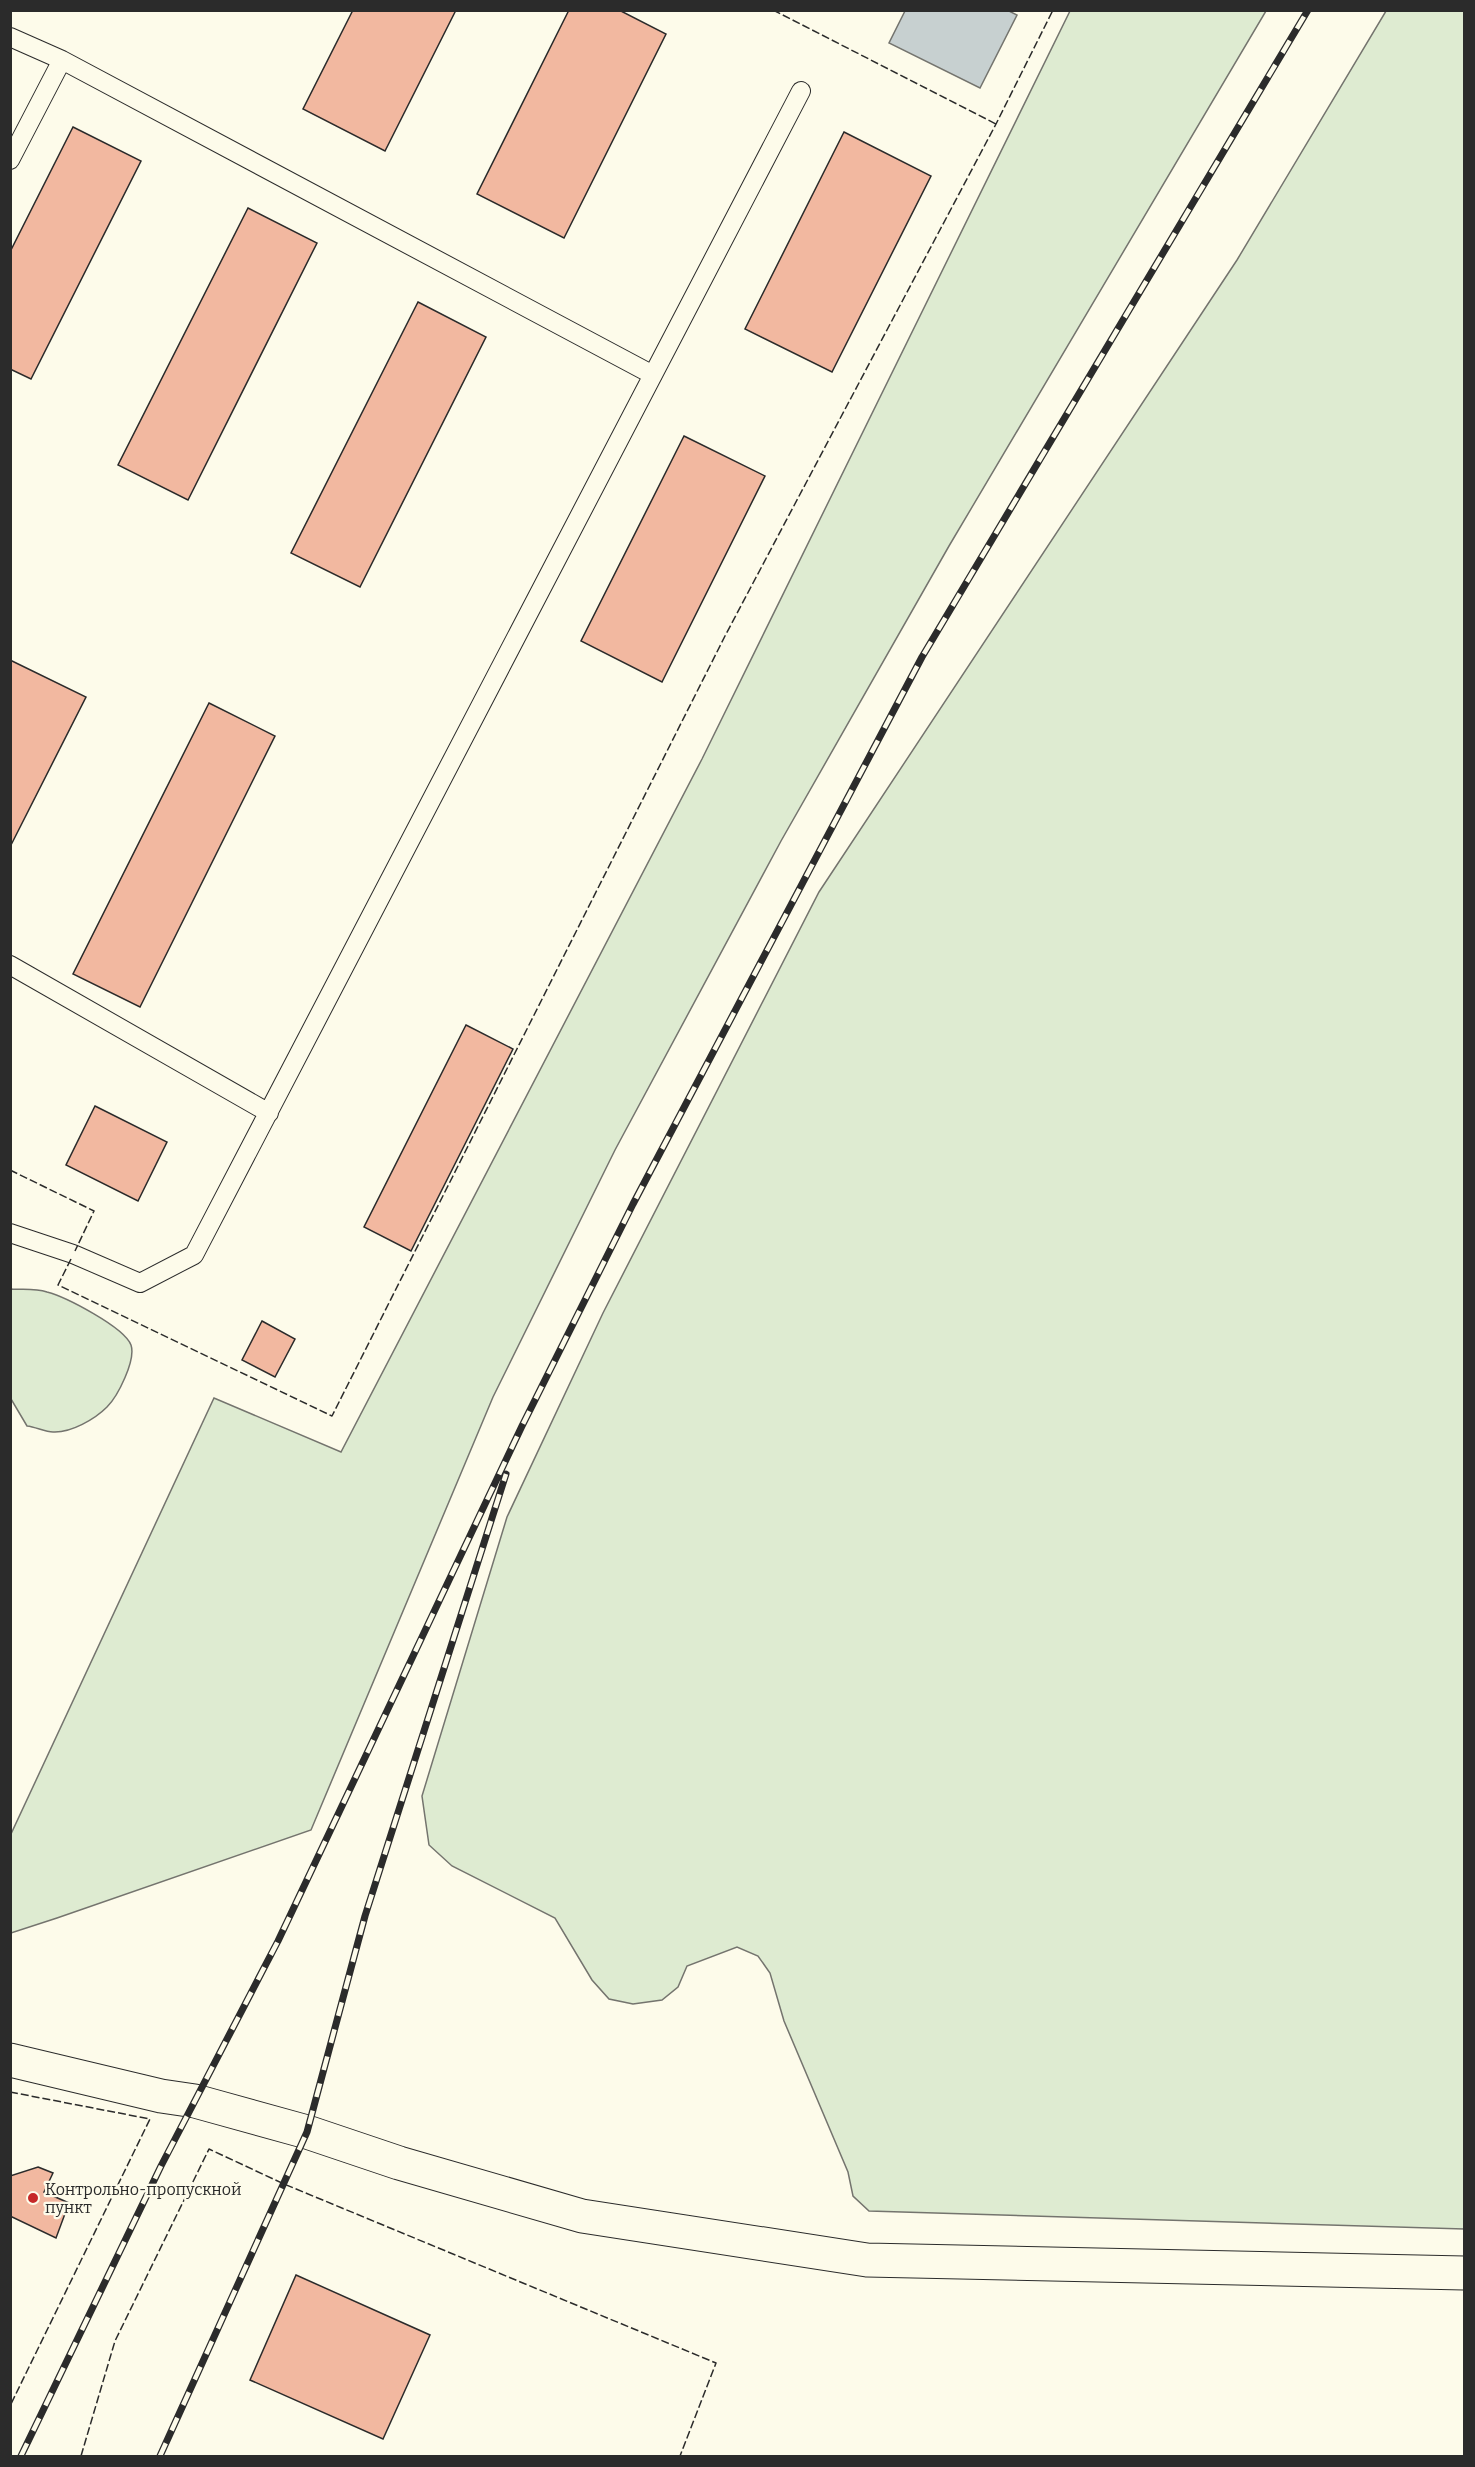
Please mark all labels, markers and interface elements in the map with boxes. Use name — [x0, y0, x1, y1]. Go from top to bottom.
place label: Контрольно-пропускной пункт — [45, 2180, 242, 2217]
marker: Контрольно-пропускной пункт — [26, 2191, 40, 2205]

